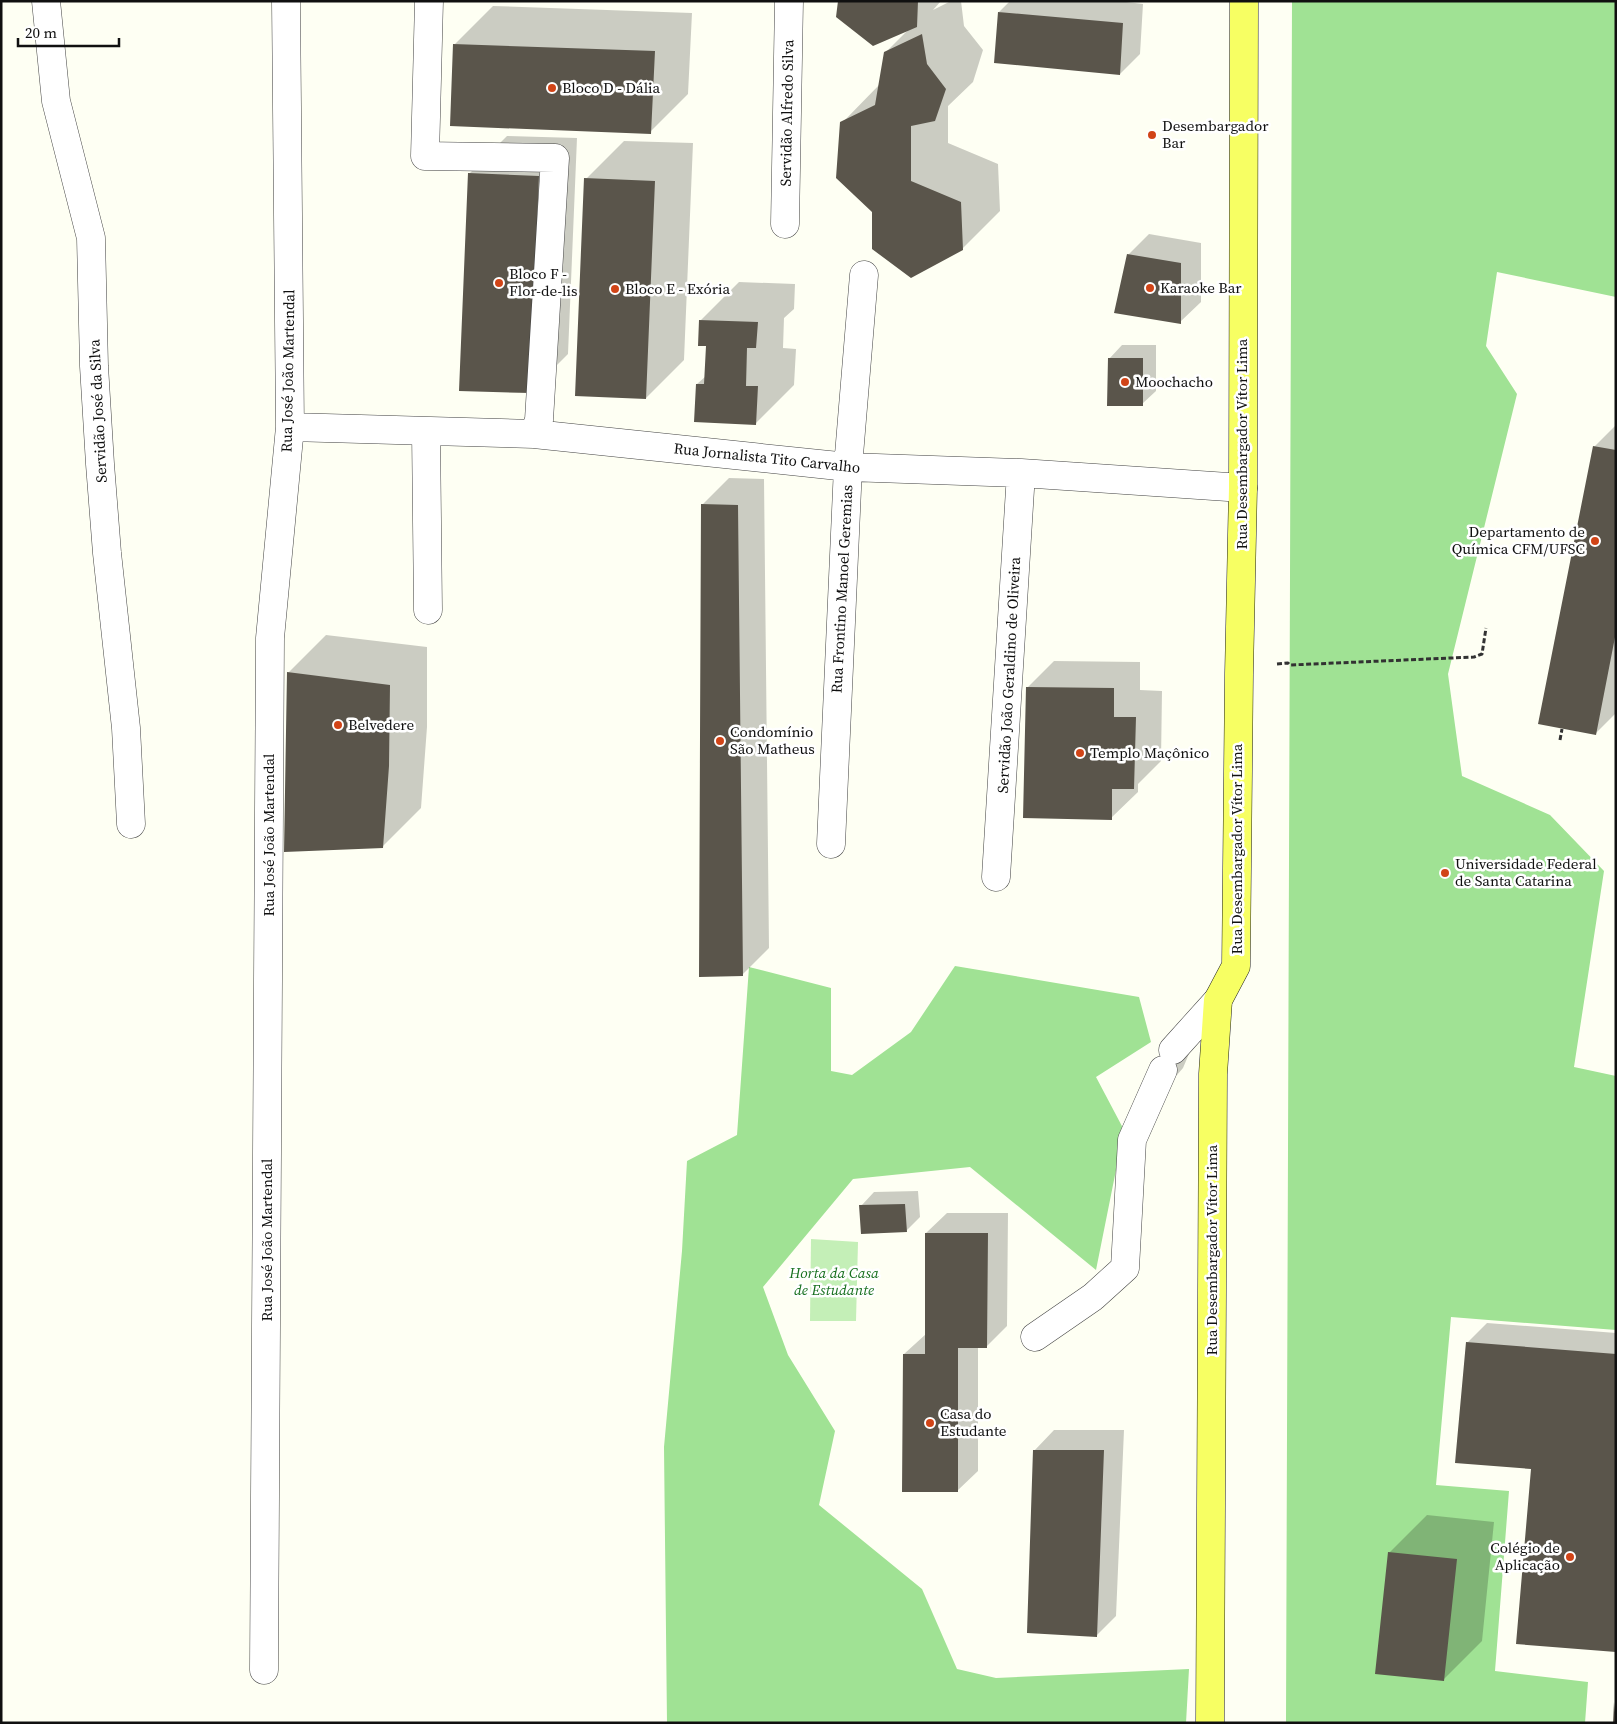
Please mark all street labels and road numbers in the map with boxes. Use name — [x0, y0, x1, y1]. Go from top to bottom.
street label: Servidão Alfredo Silva — [775, 39, 798, 187]
street label: Rua José João Martendal — [276, 289, 299, 453]
street label: Servidão José da Silva — [83, 338, 112, 483]
street label: Rua Desembargador Vítor Lima — [1231, 338, 1252, 549]
street label: Rua Jornalista Tito Carvalho — [673, 437, 861, 478]
street label: Rua Frontino Manoel Geremias — [826, 484, 857, 694]
street label: Servidão João Geraldino de Oliveira — [992, 556, 1025, 794]
street label: Rua Desembargador Vítor Lima — [1226, 743, 1247, 954]
street label: Rua José João Martendal — [258, 753, 279, 917]
street label: Rua Desembargador Vítor Lima — [1201, 1144, 1222, 1355]
street label: Rua José João Martendal — [256, 1158, 277, 1322]

